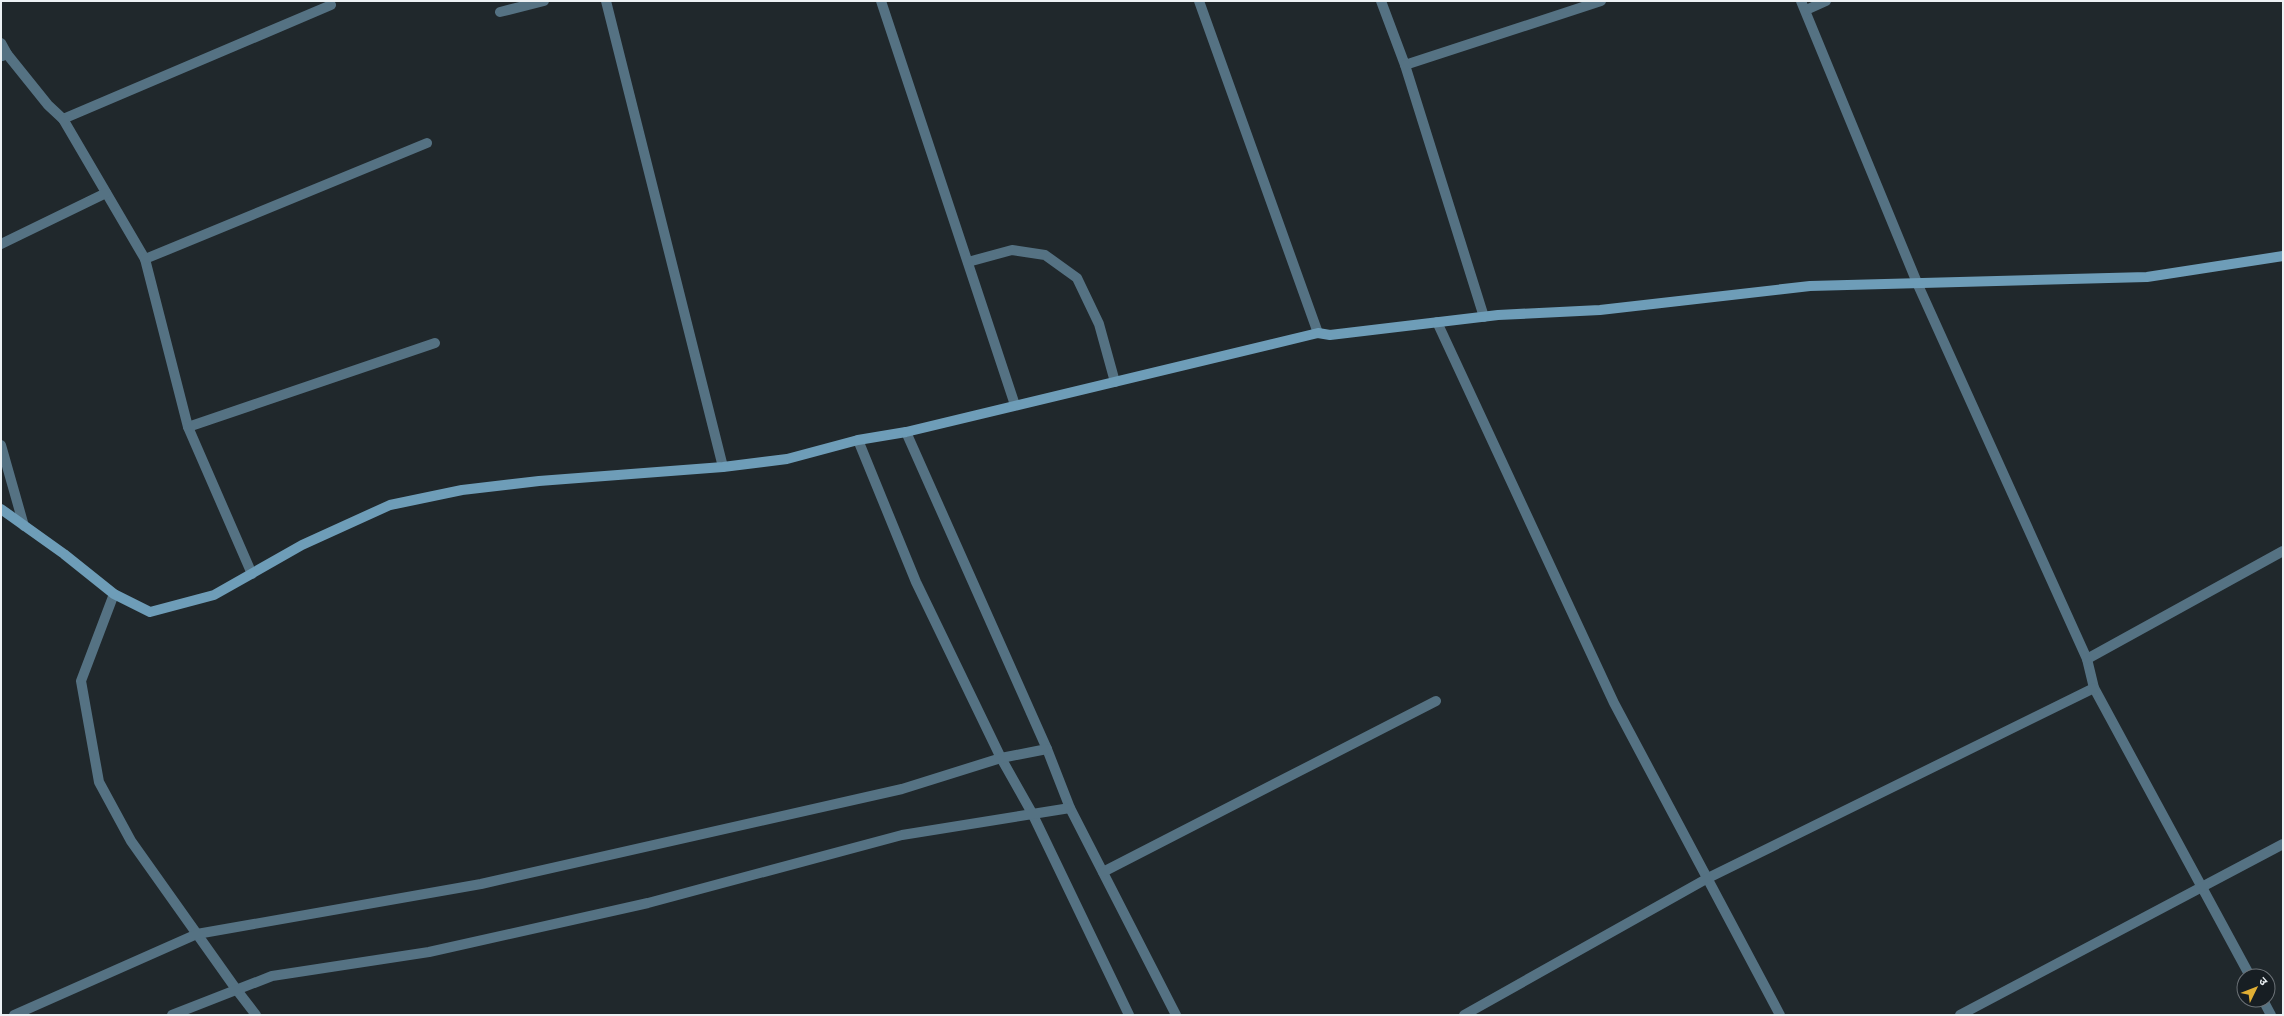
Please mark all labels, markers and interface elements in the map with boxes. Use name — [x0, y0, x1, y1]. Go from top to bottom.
north arrow — [2236, 968, 2276, 1008]
text: उ — [2256, 974, 2271, 989]

